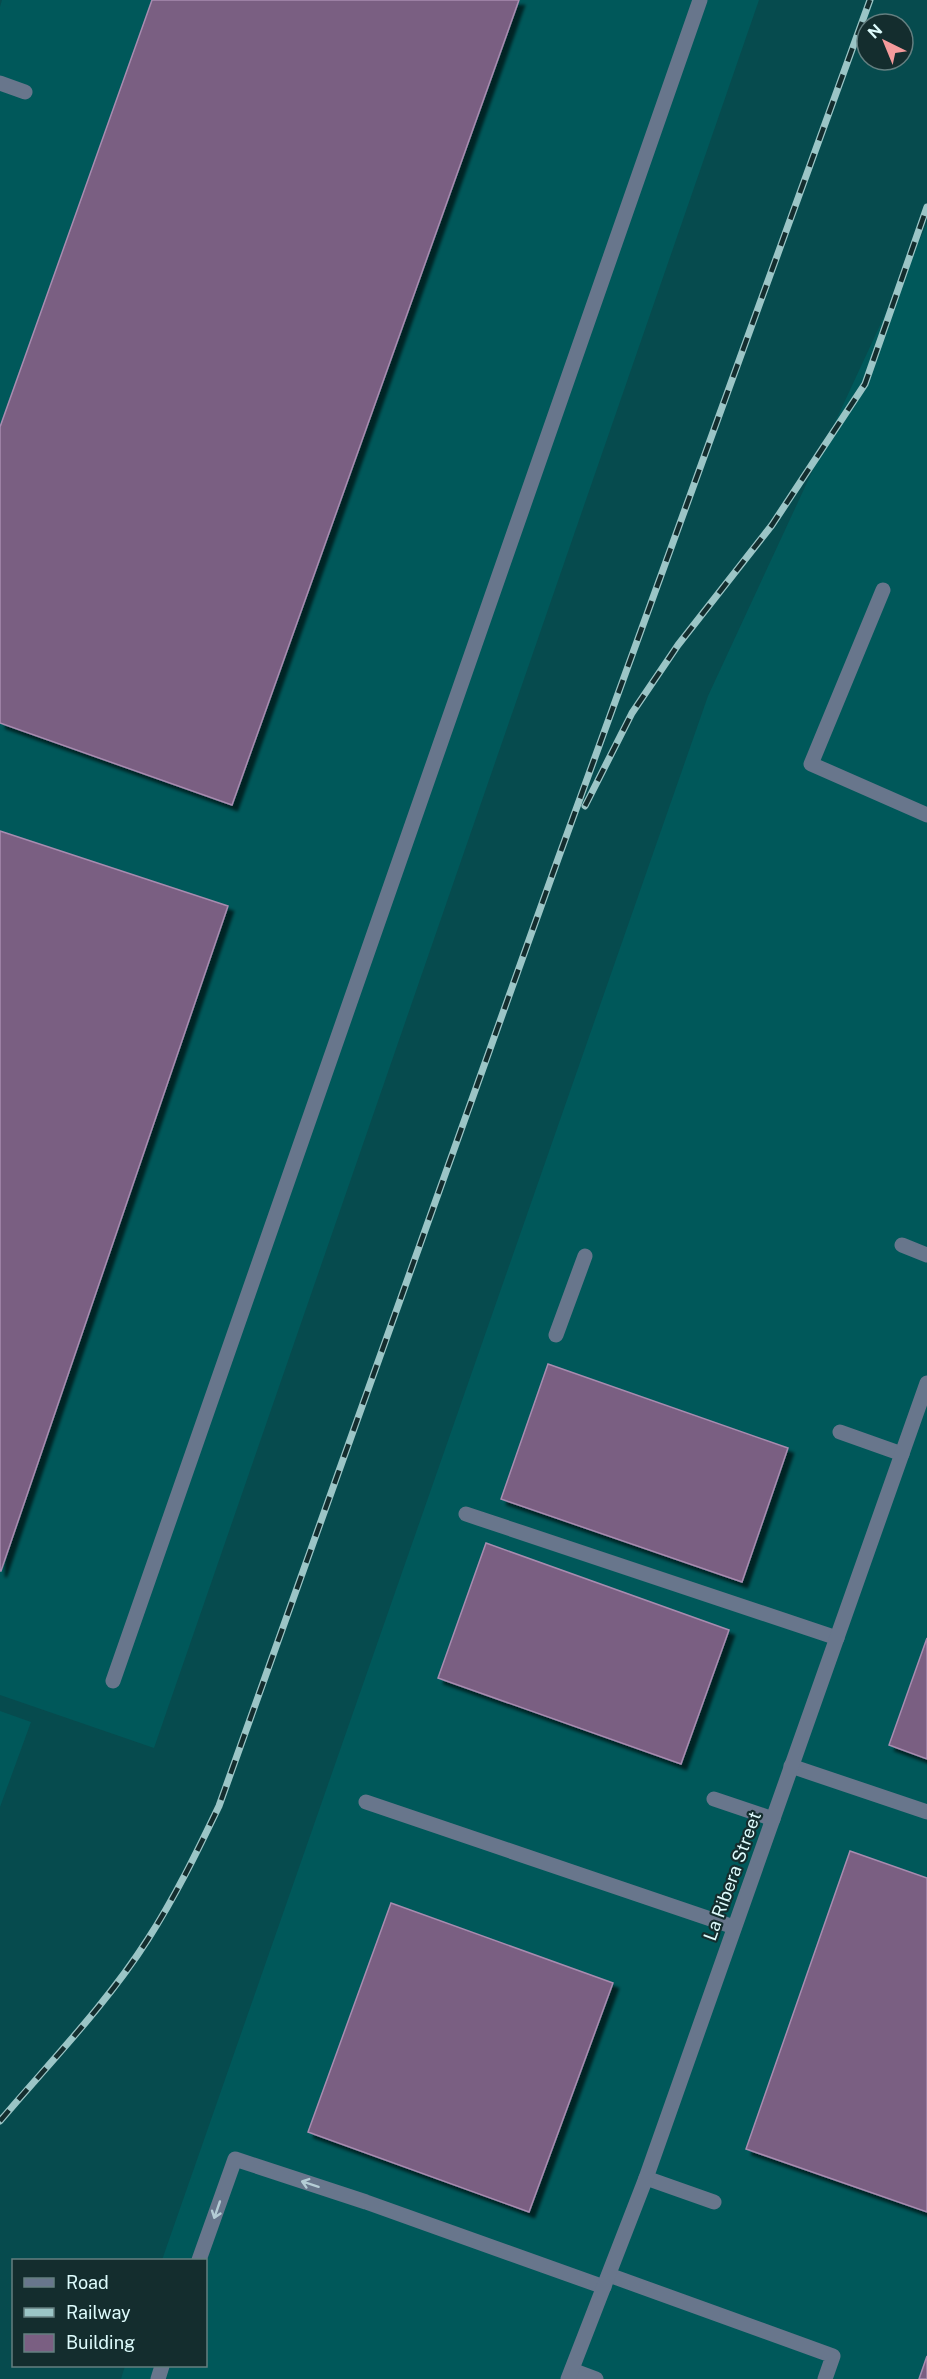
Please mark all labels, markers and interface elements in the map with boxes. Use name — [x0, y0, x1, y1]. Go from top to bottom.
north arrow — [855, 12, 915, 72]
text: N — [864, 20, 886, 43]
street label: La Ribera Street — [699, 1809, 765, 1943]
one-way arrow — [301, 2177, 320, 2188]
one-way arrow — [210, 2200, 221, 2219]
legend — [12, 2259, 207, 2367]
text: Road — [66, 2272, 109, 2293]
text: Railway — [66, 2302, 131, 2323]
text: Building — [66, 2332, 135, 2353]

